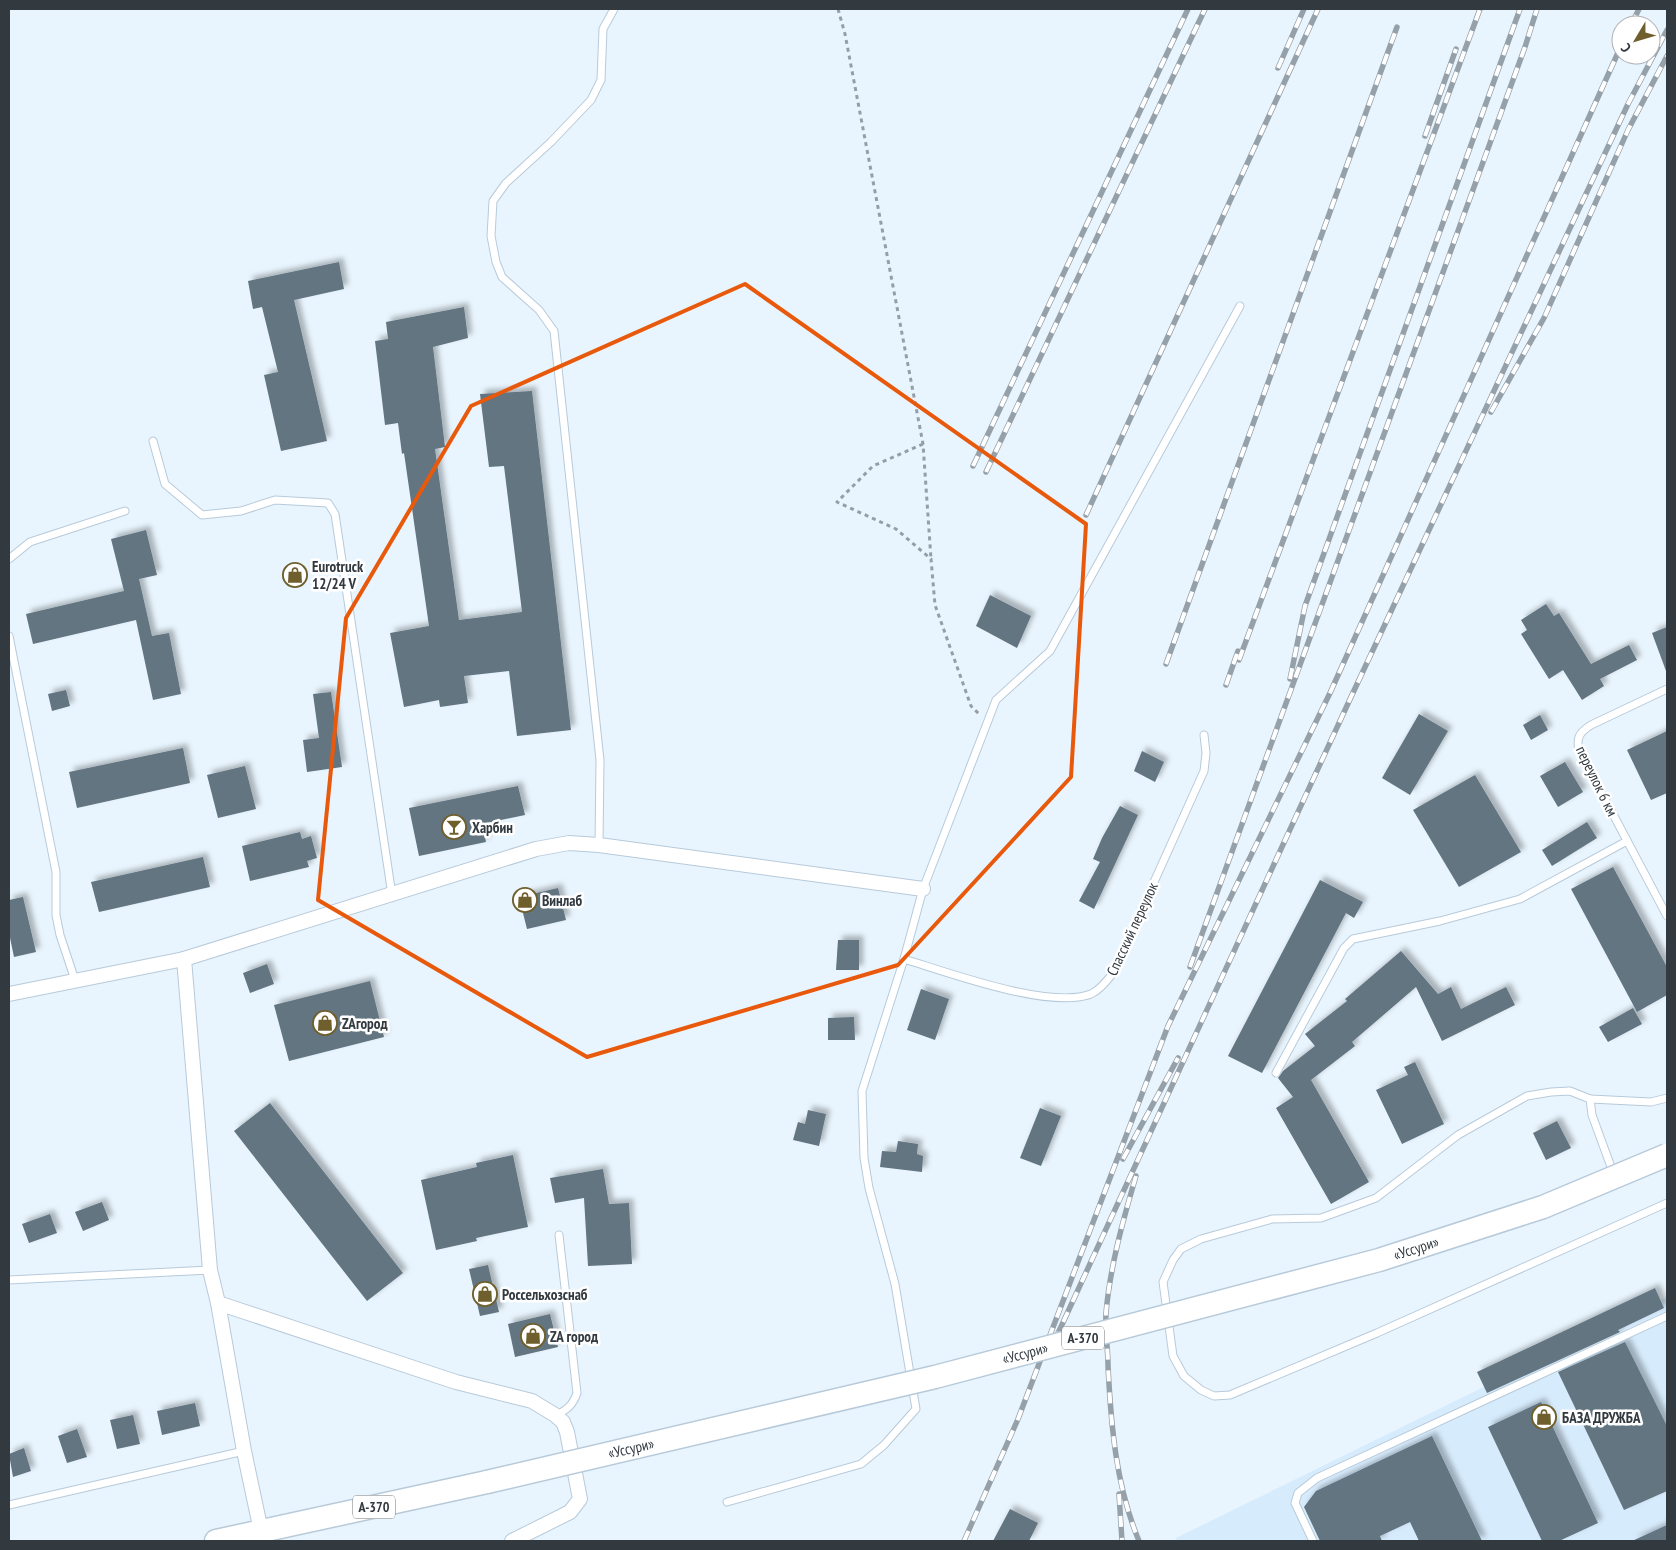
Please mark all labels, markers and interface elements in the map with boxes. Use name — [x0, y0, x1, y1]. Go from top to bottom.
north arrow — [1611, 15, 1661, 65]
text: С — [1616, 39, 1635, 56]
place label: Eurotruck 12/24 V — [312, 557, 364, 593]
shop icon: Eurotruck 12/24 V — [282, 562, 308, 588]
street label: переулок 6 км — [1572, 743, 1622, 819]
bar icon: Харбин — [441, 814, 467, 840]
place label: Харбин — [472, 818, 513, 837]
street label: Спасский переулок — [1102, 879, 1162, 979]
shop icon: Винлаб — [512, 887, 538, 913]
place label: Винлаб — [542, 891, 582, 910]
shop icon: ZAгород — [312, 1010, 338, 1036]
place label: ZAгород — [342, 1014, 388, 1033]
street label: «Уссури» — [1391, 1232, 1441, 1264]
shop icon: Россельхозснаб — [472, 1281, 498, 1307]
place label: Россельхозснаб — [502, 1285, 588, 1304]
shop icon: ZA город — [520, 1323, 546, 1349]
road number: А-370 — [1062, 1326, 1104, 1350]
place label: ZA город — [550, 1327, 598, 1346]
street label: «Уссури» — [1000, 1338, 1050, 1368]
shop icon: БАЗА ДРУЖБА — [1531, 1404, 1557, 1430]
place label: БАЗА ДРУЖБА — [1562, 1408, 1641, 1427]
street label: «Уссури» — [606, 1433, 656, 1462]
road number: А-370 — [353, 1495, 395, 1518]

